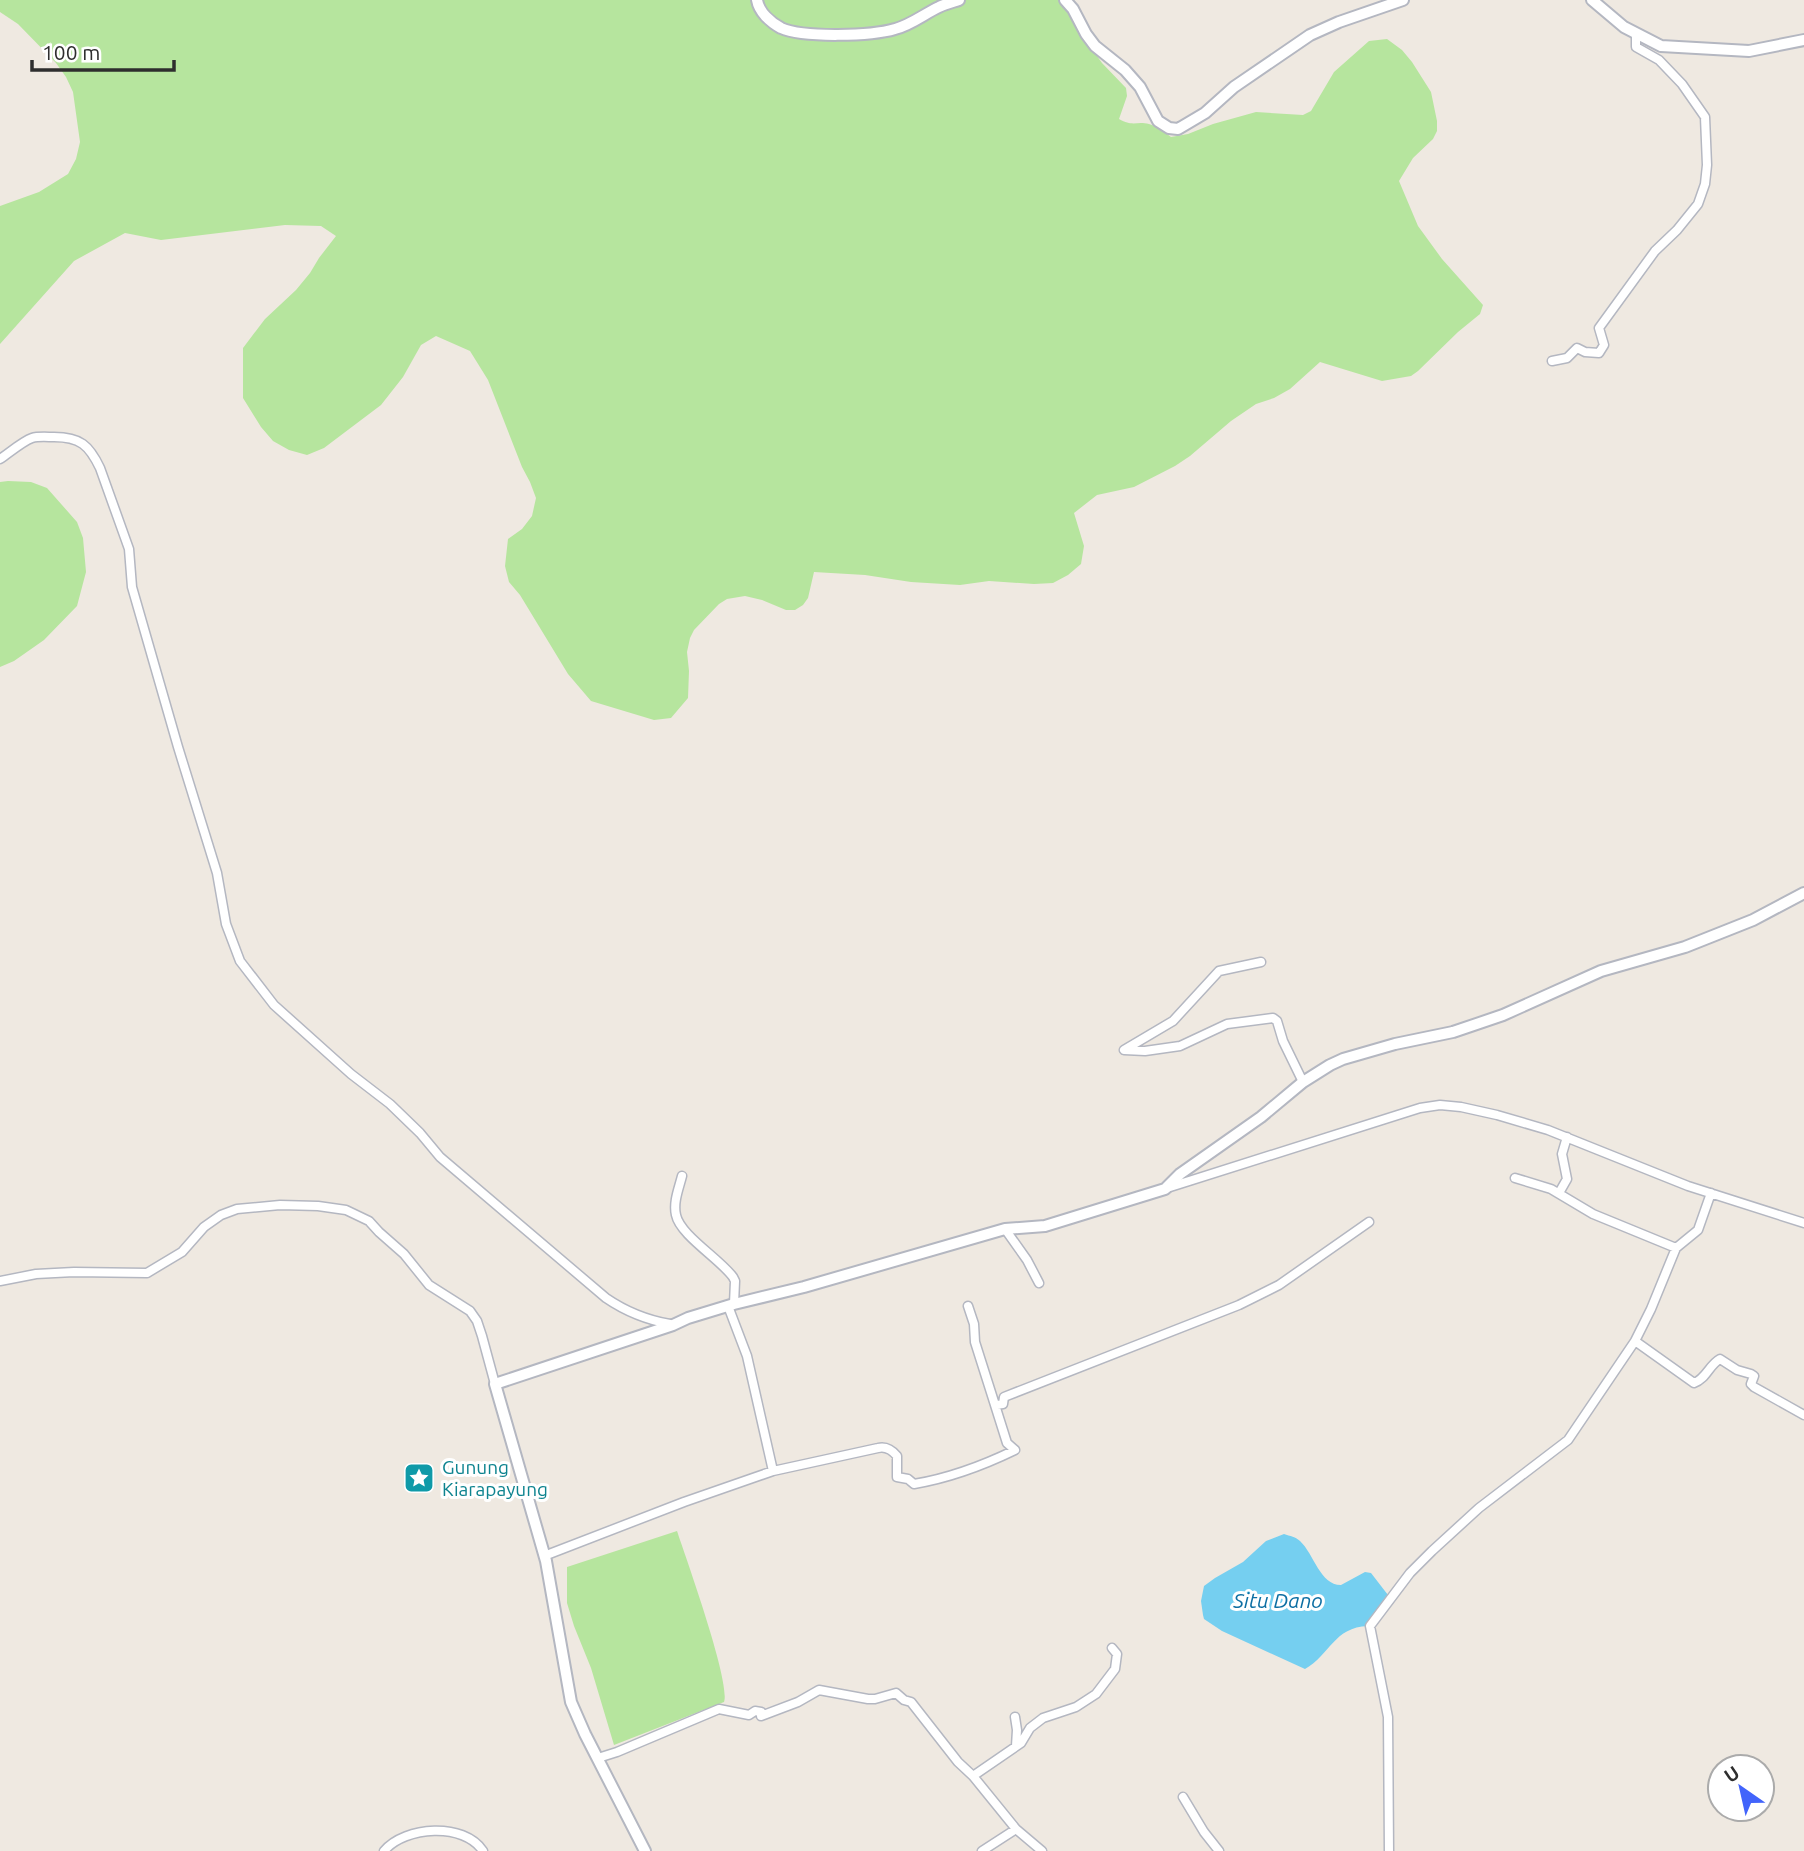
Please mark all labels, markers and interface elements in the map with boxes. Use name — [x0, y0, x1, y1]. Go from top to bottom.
scale bar — [32, 28, 173, 72]
text: 100 m — [42, 40, 100, 64]
place label: Gunung Kiarapayung — [442, 1456, 548, 1500]
place icon: Gunung Kiarapayung — [402, 1461, 436, 1495]
water label: Situ Dano — [1232, 1588, 1323, 1612]
north arrow — [1706, 1753, 1776, 1823]
text: U — [1720, 1761, 1743, 1787]

